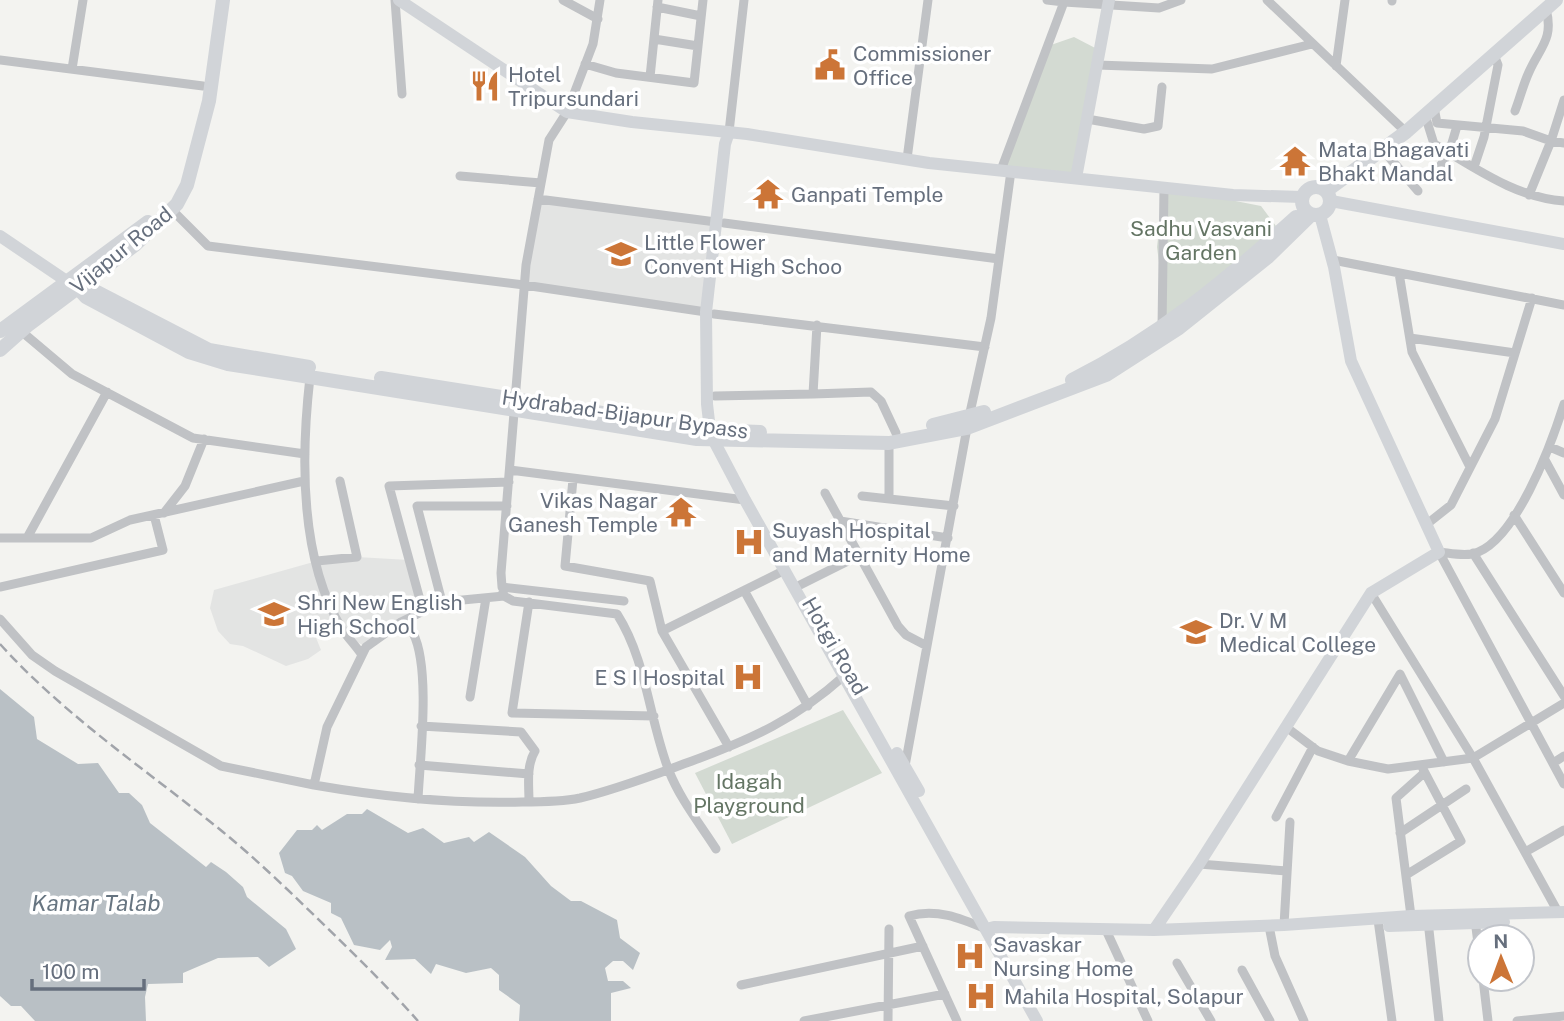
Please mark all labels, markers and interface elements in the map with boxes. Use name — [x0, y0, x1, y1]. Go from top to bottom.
place label: Commissioner Office — [853, 41, 991, 90]
public building icon: Commissioner Office — [813, 48, 847, 82]
place label: Hotel Tripursundari — [508, 62, 639, 111]
restaurant icon: Hotel Tripursundari — [468, 69, 502, 103]
place label: Mata Bhagavati Bhakt Mandal — [1318, 137, 1469, 186]
temple icon: Mata Bhagavati Bhakt Mandal — [1278, 144, 1312, 178]
temple icon: Ganpati Temple — [751, 177, 785, 211]
place label: Ganpati Temple — [791, 182, 943, 207]
street label: Vijapur Road — [65, 201, 177, 299]
park label: Sadhu Vasvani Garden — [1130, 216, 1272, 265]
place label: Little Flower Convent High Schoo — [644, 230, 842, 279]
school or university icon: Little Flower Convent High Schoo — [604, 237, 638, 271]
street label: Hydrabad-Bijapur Bypass — [500, 384, 750, 444]
place label: Vikas Nagar Ganesh Temple — [508, 488, 658, 537]
temple icon: Vikas Nagar Ganesh Temple — [664, 495, 698, 529]
place label: Suyash Hospital and Maternity Home — [772, 518, 971, 567]
hospital icon: Suyash Hospital and Maternity Home — [732, 525, 766, 559]
place label: Shri New English High School — [297, 590, 463, 639]
street label: Hotgi Road — [797, 593, 873, 699]
school or university icon: Shri New English High School — [257, 597, 291, 631]
place label: Dr. V M Medical College — [1219, 608, 1376, 657]
school or university icon: Dr. V M Medical College — [1179, 615, 1213, 649]
hospital icon: E S I Hospital — [731, 660, 765, 694]
place label: E S I Hospital — [594, 665, 725, 690]
park label: Idagah Playground — [693, 769, 805, 818]
water label: Kamar Talab — [32, 889, 160, 916]
north arrow — [1466, 923, 1536, 993]
text: N — [1493, 930, 1508, 952]
place label: Savaskar Nursing Home — [993, 932, 1133, 981]
hospital icon: Savaskar Nursing Home — [953, 939, 987, 973]
scale bar — [32, 948, 144, 992]
text: 100 m — [42, 959, 99, 984]
hospital icon: Mahila Hospital, Solapur — [964, 979, 998, 1013]
place label: Mahila Hospital, Solapur — [1004, 984, 1244, 1009]

